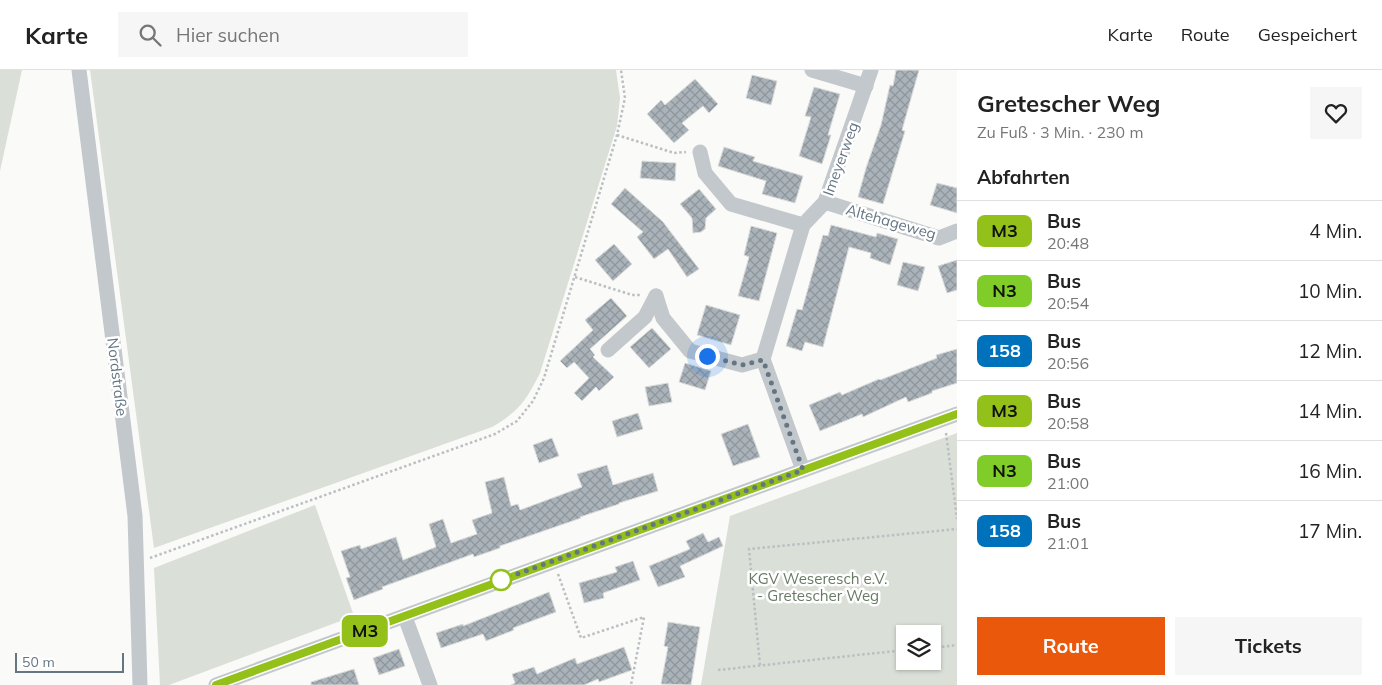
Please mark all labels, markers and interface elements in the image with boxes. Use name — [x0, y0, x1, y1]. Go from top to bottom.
search box — [118, 12, 468, 57]
text: Karte — [25, 20, 88, 50]
icon: search — [136, 21, 164, 49]
text: Hier suchen — [176, 23, 280, 47]
text: Karte — [1108, 23, 1153, 46]
text: Route — [1181, 23, 1230, 46]
text: Gespeichert — [1258, 23, 1357, 46]
button: heart — [1310, 87, 1362, 139]
text: Gretescher Weg — [977, 88, 1160, 118]
street label: Imeyerweg — [818, 119, 863, 198]
text: Zu Fuß · 3 Min. · 230 m — [977, 122, 1143, 142]
text: Abfahrten — [977, 165, 1070, 189]
street label: Altehageweg — [844, 200, 938, 243]
text: Bus — [1047, 209, 1081, 233]
text: M3 — [991, 219, 1018, 242]
text: 4 Min. — [1309, 219, 1362, 243]
text: 20:48 — [1047, 233, 1089, 253]
text: Bus — [1047, 269, 1081, 293]
text: N3 — [992, 279, 1017, 302]
text: 10 Min. — [1298, 279, 1362, 303]
text: 20:54 — [1047, 293, 1089, 313]
text: Bus — [1047, 329, 1081, 353]
street label: Nordstraße — [103, 337, 132, 417]
text: 158 — [988, 339, 1021, 362]
text: 12 Min. — [1298, 339, 1362, 363]
your location — [695, 344, 720, 369]
text: 20:56 — [1047, 353, 1089, 373]
text: Bus — [1047, 389, 1081, 413]
text: M3 — [991, 399, 1018, 422]
text: 14 Min. — [1298, 399, 1362, 423]
text: 20:58 — [1047, 413, 1089, 433]
text: Bus — [1047, 449, 1081, 473]
text: N3 — [992, 459, 1017, 482]
text: 16 Min. — [1298, 459, 1362, 483]
text: 21:00 — [1047, 473, 1089, 493]
text: Bus — [1047, 509, 1081, 533]
text: 158 — [988, 519, 1021, 542]
text: 17 Min. — [1298, 519, 1362, 543]
text: 21:01 — [1047, 533, 1089, 553]
unlabelled marker — [490, 569, 512, 591]
park label: KGV Weseresch e.V. - Gretescher Weg — [749, 569, 887, 605]
line badge: M3 — [342, 615, 388, 647]
button: Route — [977, 617, 1165, 675]
button: Tickets — [1175, 617, 1362, 675]
text: M3 — [352, 619, 378, 642]
map controls — [896, 625, 941, 670]
button: layers — [896, 625, 941, 670]
scale bar — [15, 650, 124, 673]
text: 50 m — [22, 653, 55, 671]

